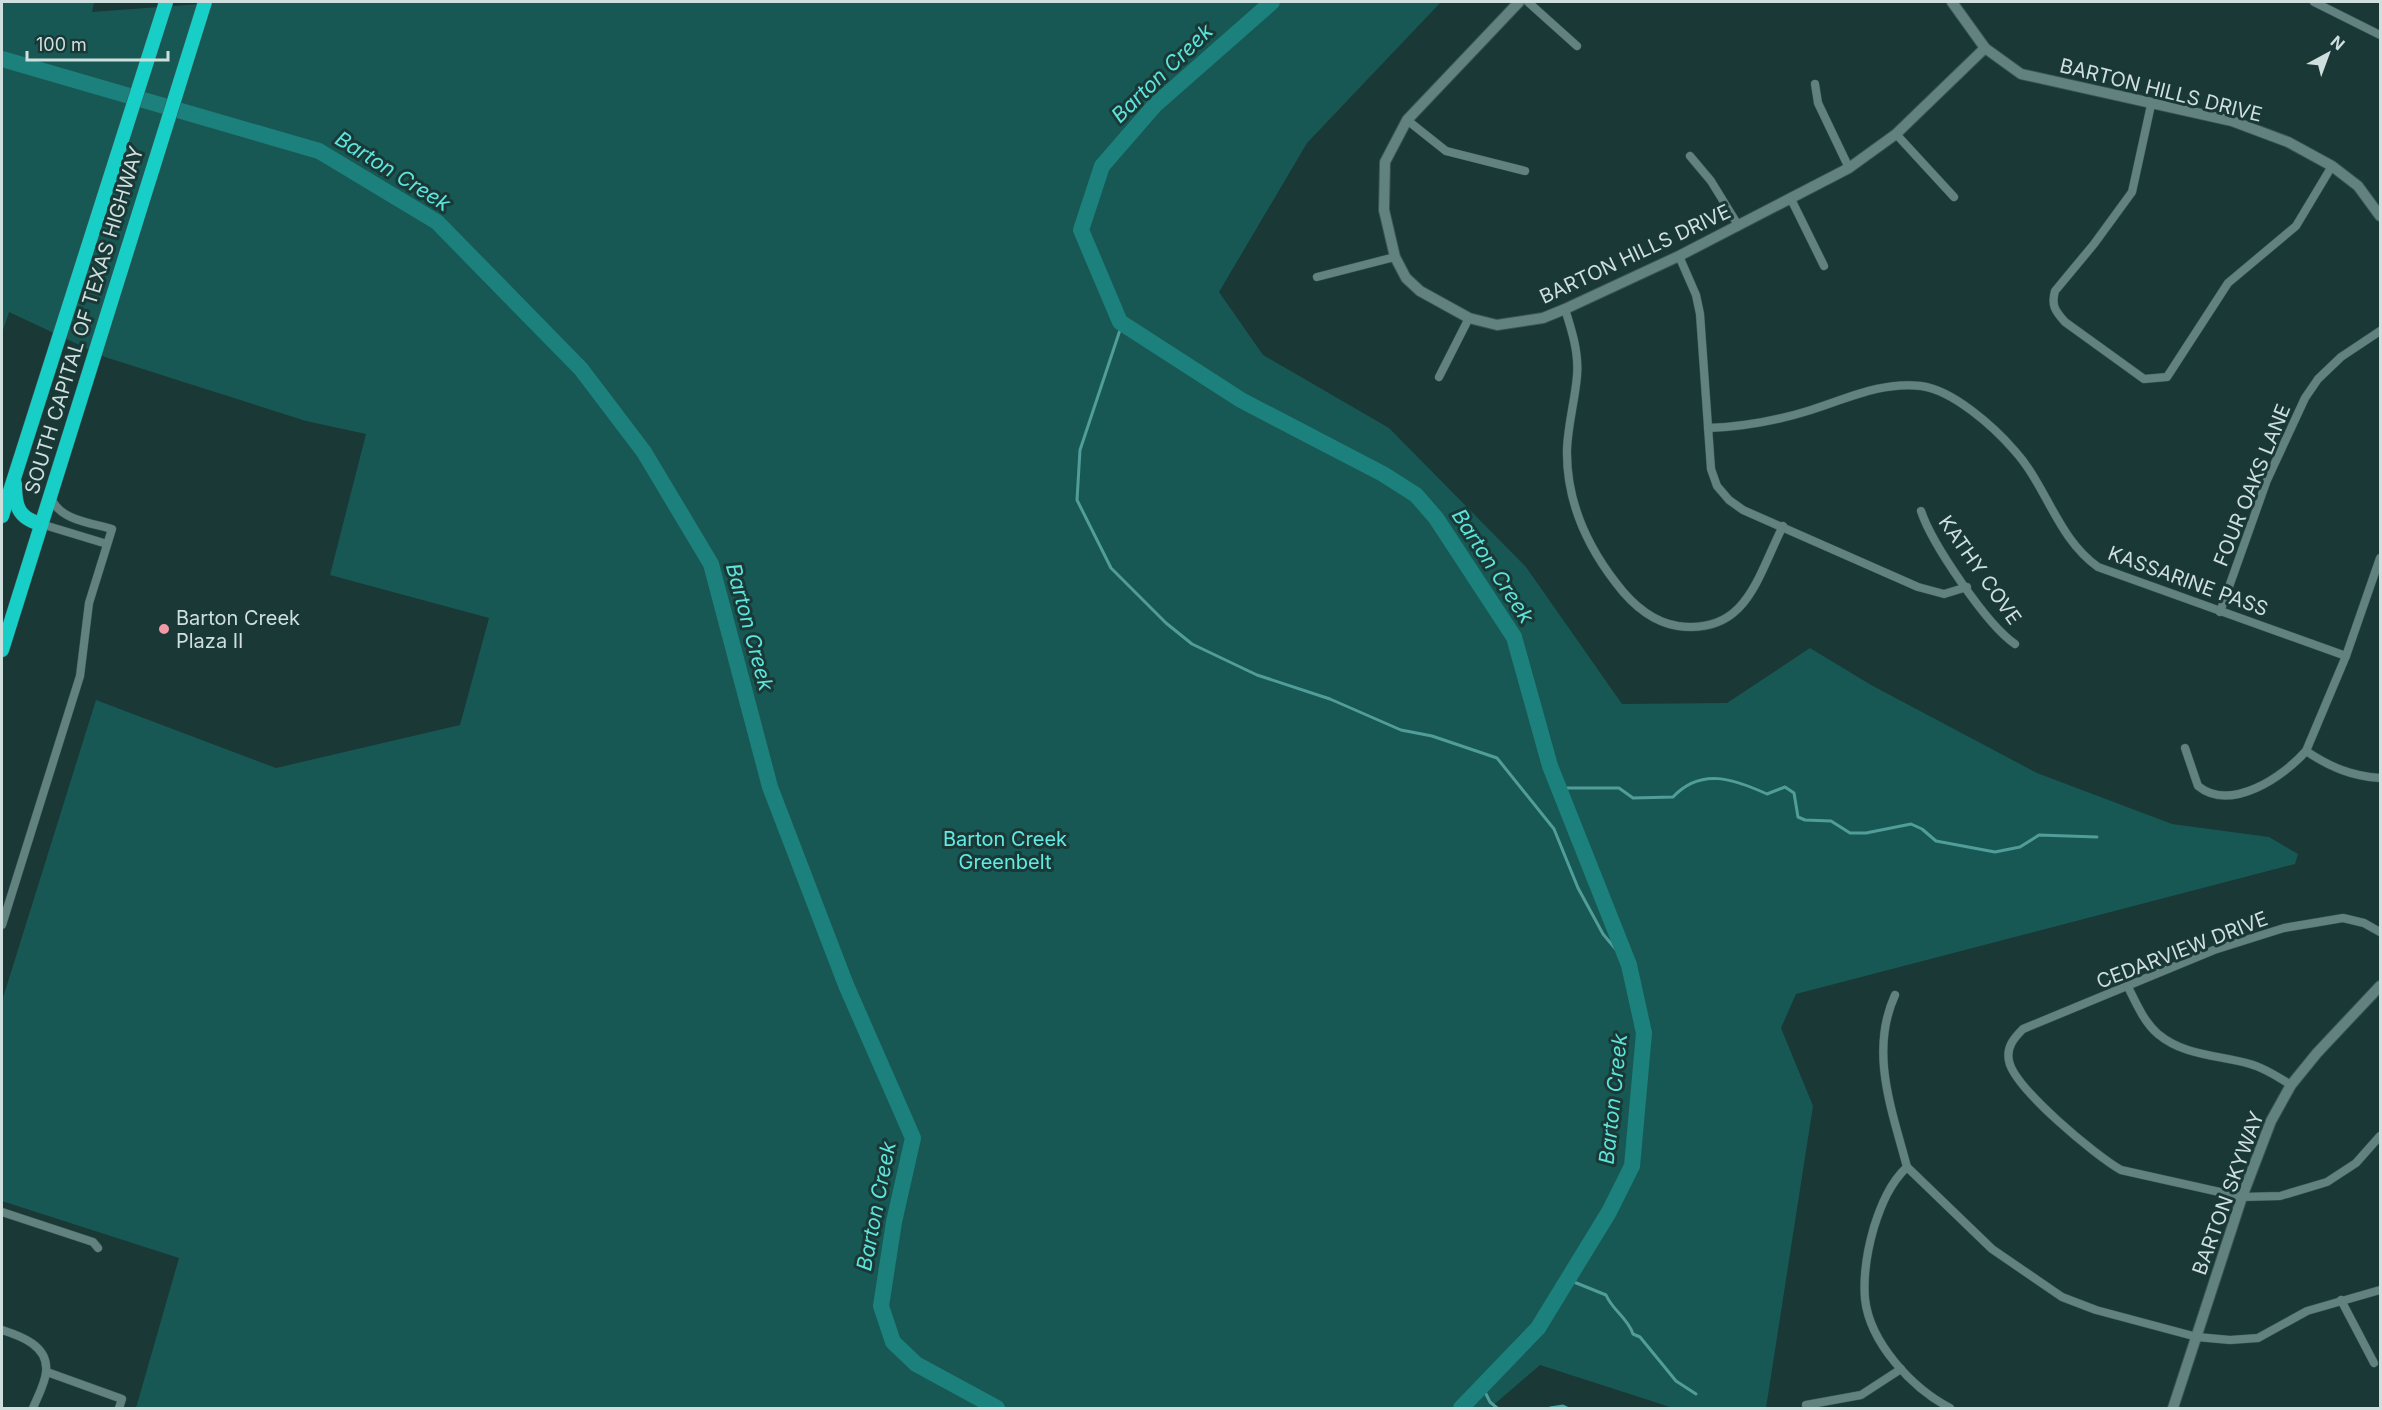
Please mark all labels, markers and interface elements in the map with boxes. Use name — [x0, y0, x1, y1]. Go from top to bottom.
water label: Barton Creek — [1106, 18, 1218, 128]
scale bar — [27, 24, 168, 62]
north arrow — [2298, 24, 2358, 84]
text: N — [2327, 31, 2349, 54]
text: 100 m — [36, 34, 87, 55]
street label: BARTON HILLS DRIVE — [2057, 53, 2265, 127]
water label: Barton Creek — [331, 126, 456, 217]
street label: SOUTH CAPITAL OF TEXAS HIGHWAY — [20, 143, 149, 497]
street label: BARTON HILLS DRIVE — [1536, 199, 1734, 309]
street label: FOUR OAKS LANE — [2209, 400, 2295, 570]
water label: Barton Creek — [1447, 504, 1539, 628]
street label: KATHY COVE — [1934, 511, 2026, 629]
street label: KASSARINE PASS — [2105, 541, 2271, 621]
water label: Barton Creek — [721, 560, 779, 694]
place label: Barton Creek Plaza II — [176, 606, 300, 653]
marker: Barton Creek Plaza II — [157, 622, 171, 636]
park label: Barton Creek Greenbelt — [943, 827, 1067, 874]
street label: CEDARVIEW DRIVE — [2093, 906, 2271, 994]
water label: Barton Creek — [1594, 1032, 1632, 1166]
street label: BARTON SKYWAY — [2187, 1108, 2269, 1278]
water label: Barton Creek — [851, 1139, 901, 1273]

